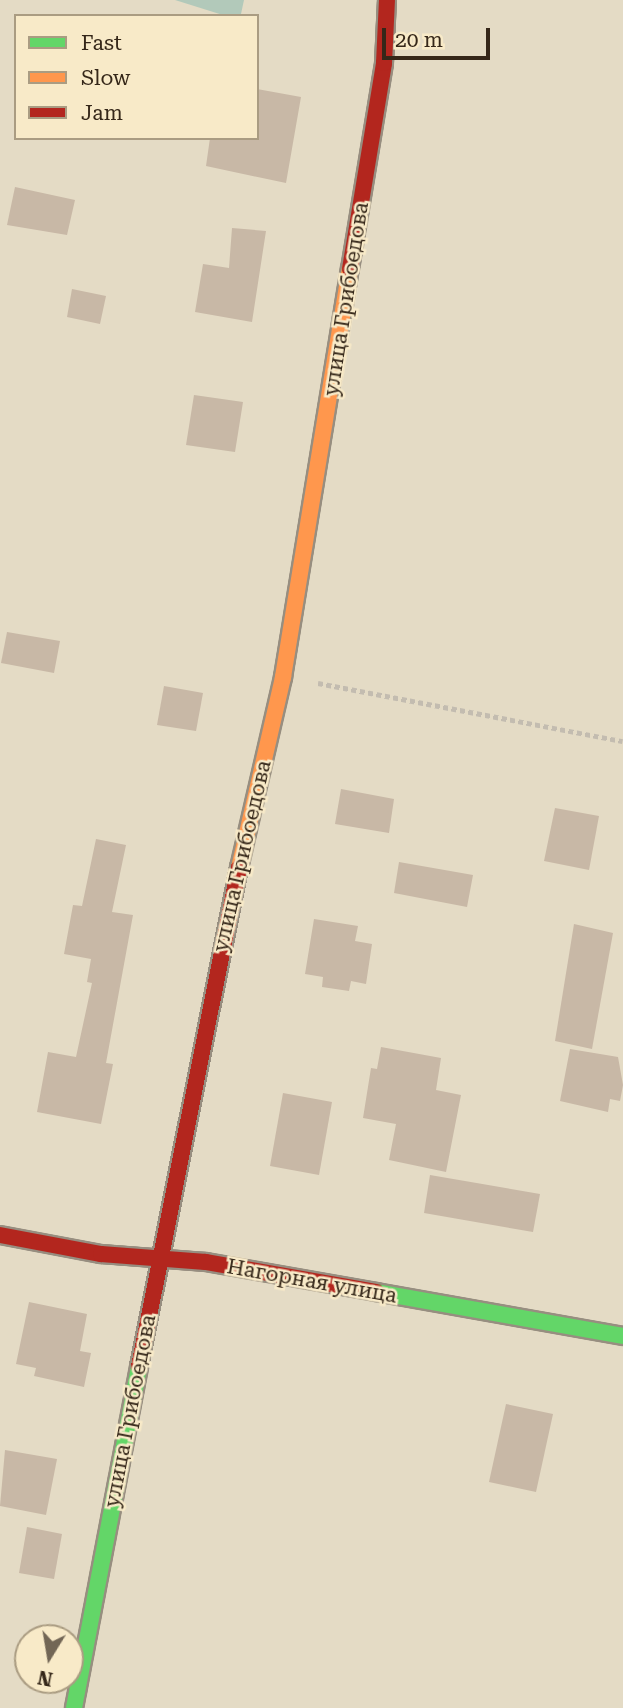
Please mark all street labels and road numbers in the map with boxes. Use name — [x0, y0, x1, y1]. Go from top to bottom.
street label: улица Грибоедова — [318, 200, 374, 398]
street label: улица Грибоедова — [208, 758, 276, 954]
street label: Нагорная улица — [225, 1254, 399, 1308]
street label: улица Грибоедова — [99, 1312, 161, 1510]

